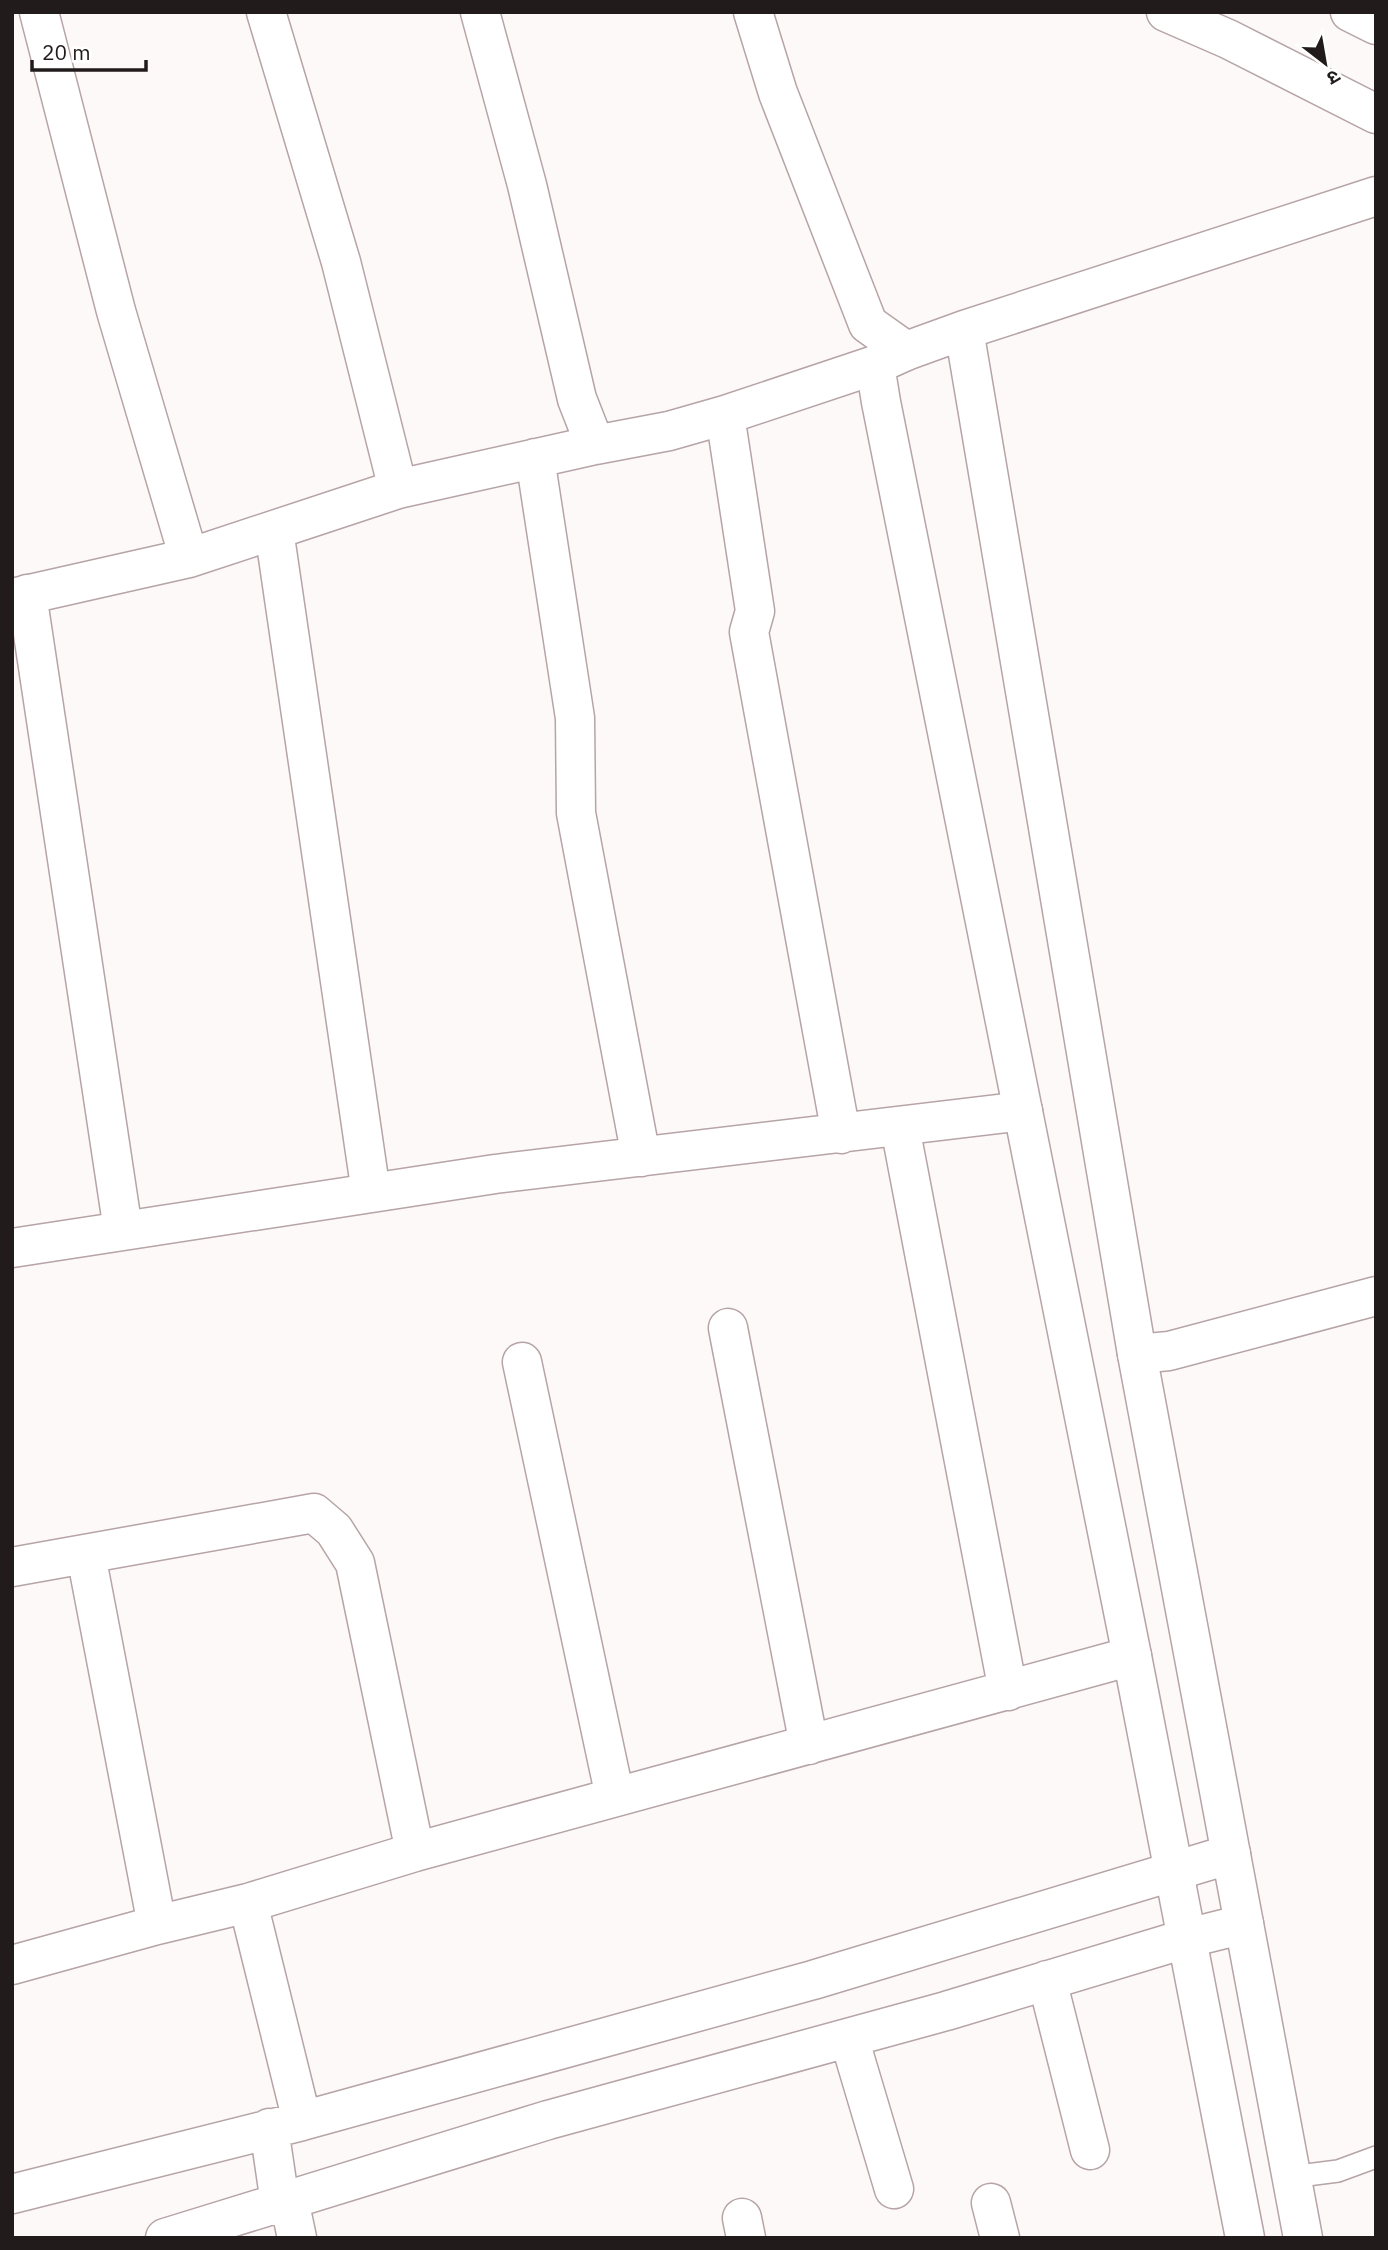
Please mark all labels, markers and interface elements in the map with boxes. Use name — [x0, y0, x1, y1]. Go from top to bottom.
scale bar — [32, 28, 145, 72]
north arrow — [1290, 28, 1360, 98]
text: 20 m — [42, 38, 91, 66]
text: उ — [1322, 64, 1345, 91]

